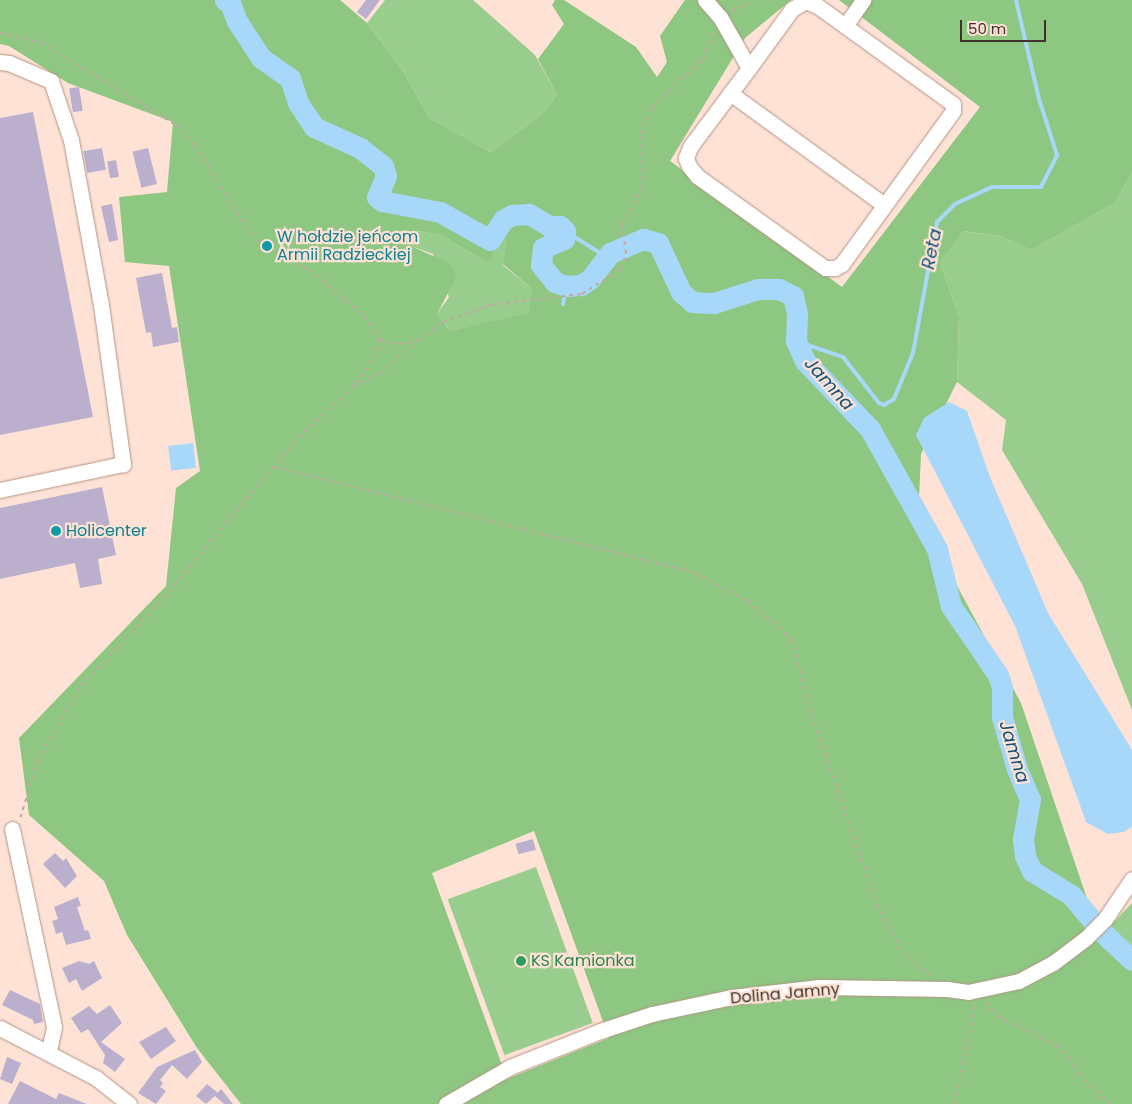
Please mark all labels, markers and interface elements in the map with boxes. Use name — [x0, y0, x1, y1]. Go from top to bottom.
scale bar — [962, 10, 1048, 42]
text: 50 m — [968, 18, 1006, 39]
place label: W hołdzie jeńcom Armii Radzieckiej — [277, 227, 418, 265]
water label: Reta — [918, 227, 946, 271]
marker: W hołdzie jeńcom Armii Radzieckiej — [261, 240, 273, 252]
water label: Jamna — [800, 353, 858, 415]
place label: Holicenter — [66, 521, 147, 541]
marker: Holicenter — [50, 525, 62, 537]
water label: Jamna — [994, 718, 1034, 786]
place label: KS Kamionka — [531, 951, 635, 971]
marker: KS Kamionka — [515, 955, 527, 967]
street label: Dolina Jamny — [729, 980, 841, 1008]

